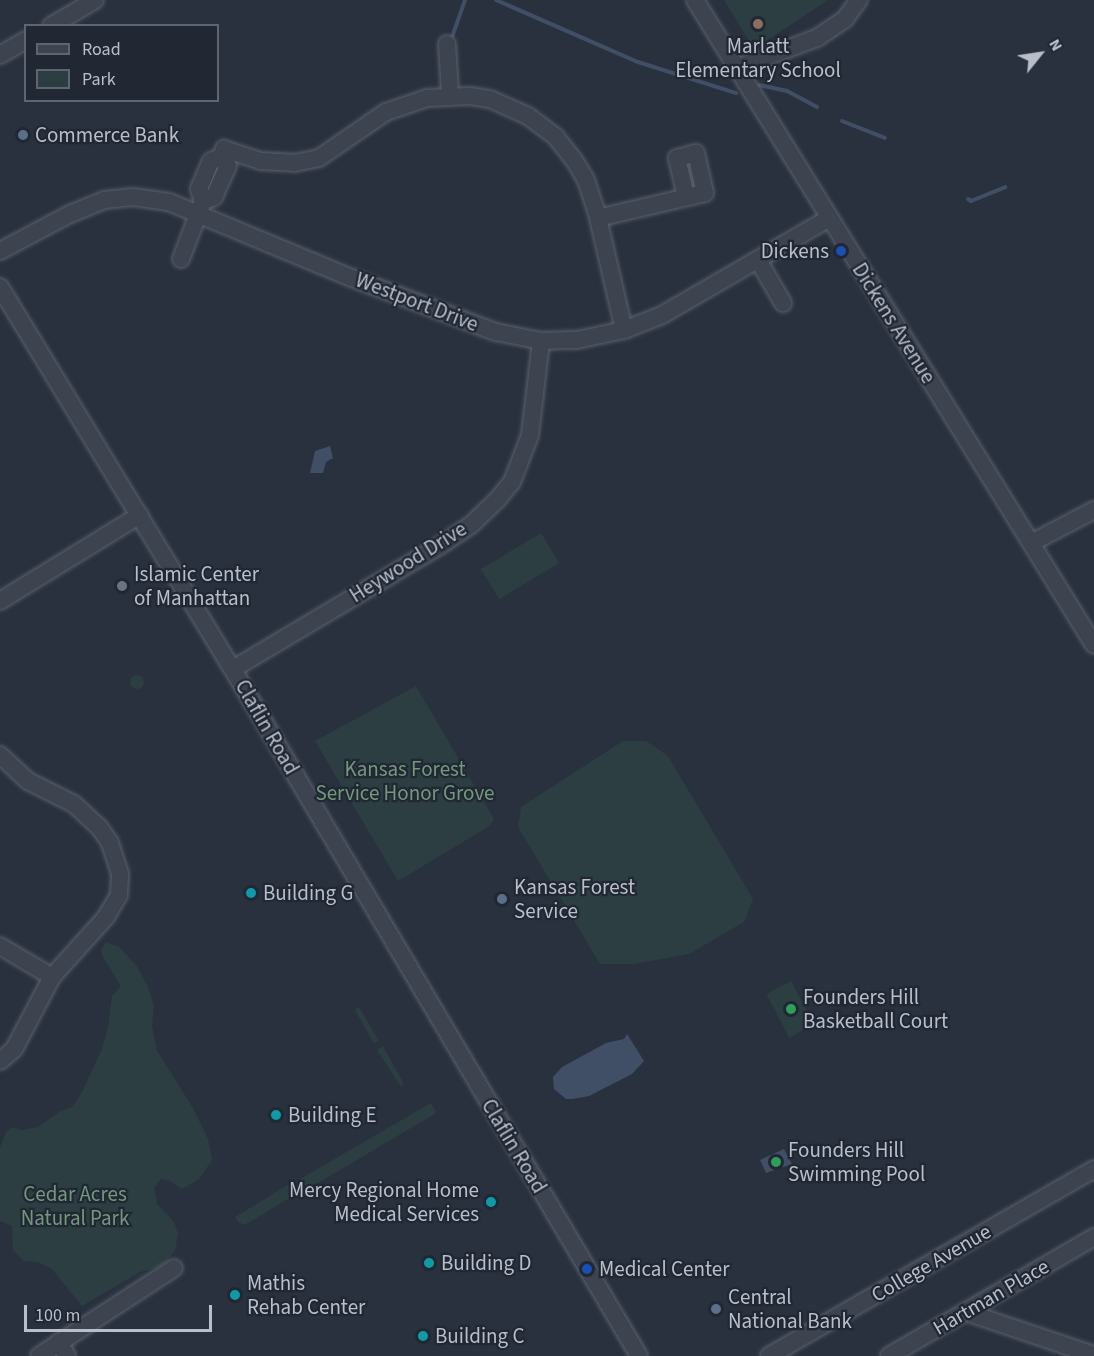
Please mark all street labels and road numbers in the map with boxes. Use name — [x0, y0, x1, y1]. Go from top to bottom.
street label: Dickens Avenue — [847, 258, 941, 388]
street label: Westport Drive — [352, 267, 482, 337]
street label: Heywood Drive — [345, 516, 471, 608]
street label: Claflin Road — [230, 675, 304, 779]
street label: Claflin Road — [476, 1094, 552, 1198]
street label: College Avenue — [867, 1219, 995, 1307]
street label: Hartman Place — [929, 1254, 1053, 1340]

